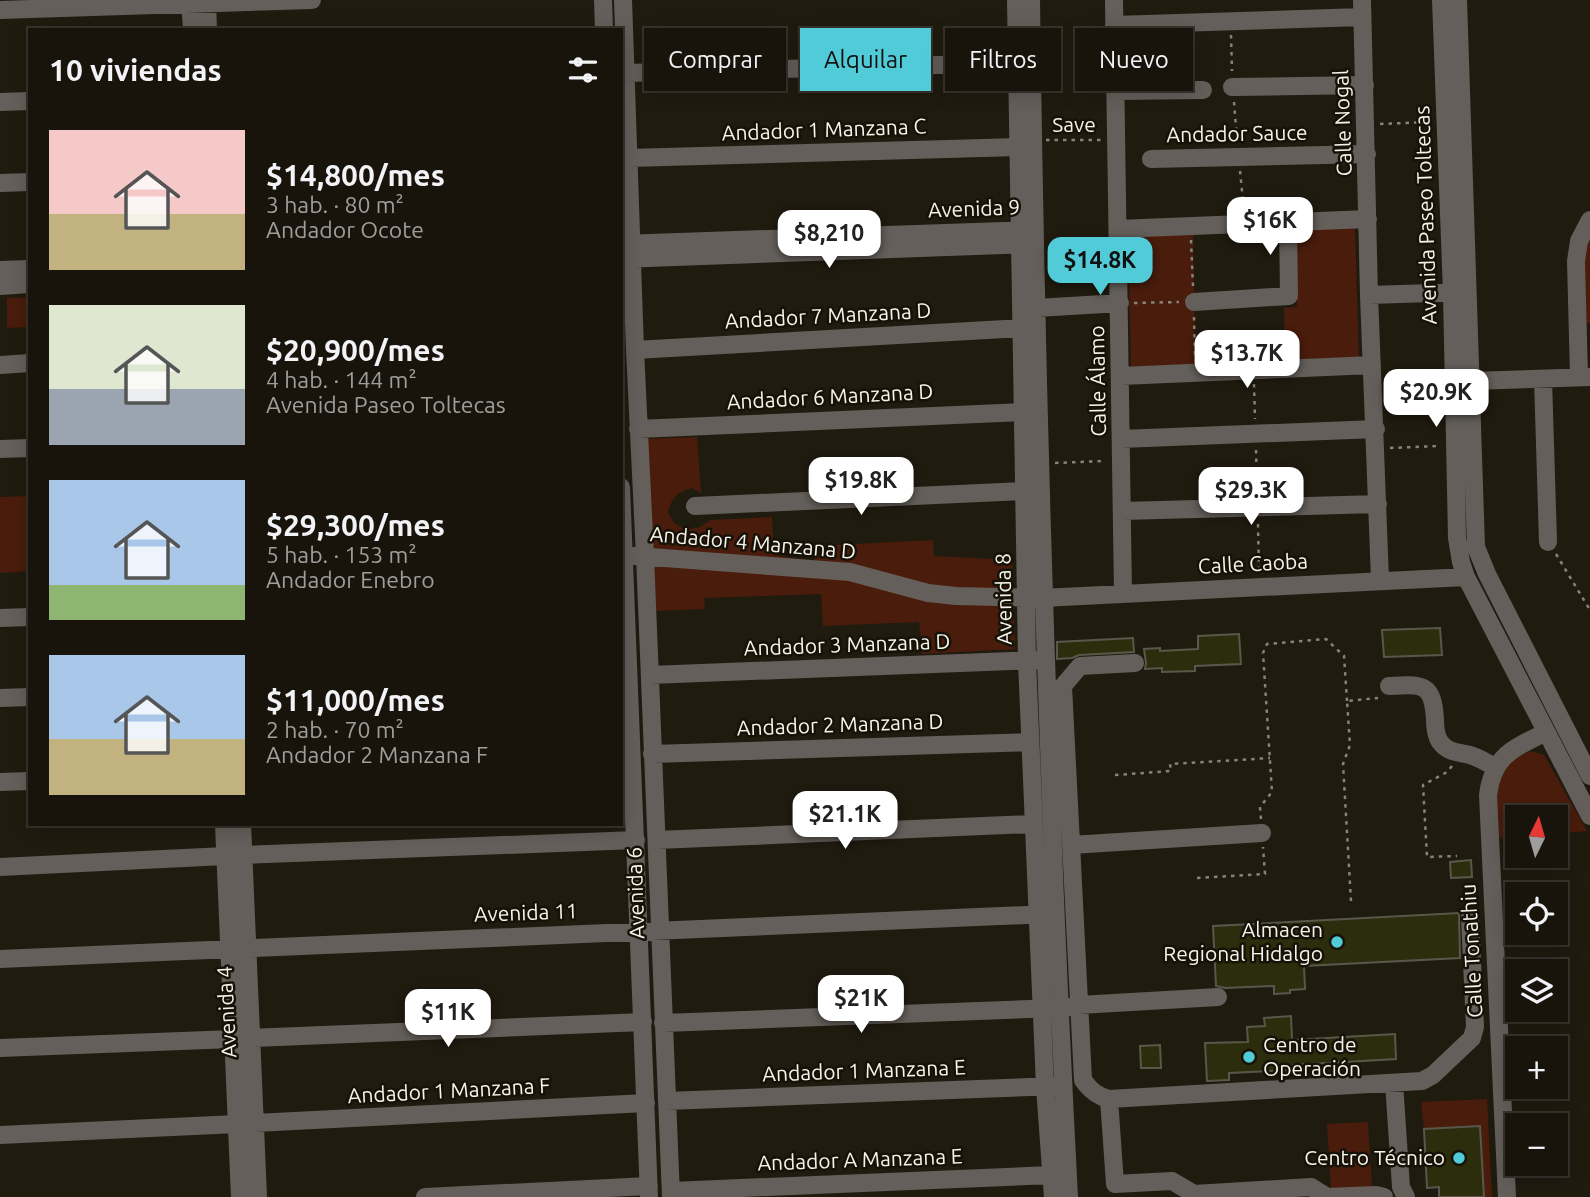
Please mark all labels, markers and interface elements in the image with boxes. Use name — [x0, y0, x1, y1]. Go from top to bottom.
chip: Comprar — [644, 28, 786, 91]
chip: Alquilar — [800, 28, 931, 91]
chip: Filtros — [945, 28, 1061, 91]
chip: Nuevo — [1075, 28, 1193, 91]
icon: filters — [564, 51, 602, 89]
text: 10 viviendas — [49, 53, 222, 87]
street label: Calle Nogal — [1328, 69, 1356, 177]
street label: Avenida Paseo Toltecas — [1409, 105, 1441, 325]
street label: Save — [1052, 112, 1096, 136]
street label: Andador 1 Manzana C — [721, 113, 927, 145]
street label: Andador Sauce — [1166, 120, 1308, 146]
icon: home — [105, 158, 189, 242]
text: $14,800/mes — [266, 158, 445, 192]
text: 3 hab. · 80 m² — [266, 192, 404, 217]
street label: Avenida 9 — [928, 194, 1020, 222]
pin: $16K — [1229, 198, 1311, 257]
text: $16K — [1243, 207, 1297, 232]
pin: $8,210 — [772, 210, 886, 270]
text: Andador Ocote — [266, 217, 424, 242]
text: $8,210 — [794, 220, 864, 245]
pin: $14.8K — [1043, 238, 1157, 297]
text: $14.8K — [1064, 247, 1136, 272]
street label: Andador 7 Manzana D — [724, 298, 932, 332]
street label: Calle Álamo — [1084, 325, 1110, 437]
pin: $13.7K — [1190, 330, 1304, 390]
icon: home — [105, 333, 189, 417]
text: $20,900/mes — [266, 333, 445, 367]
text: $13.7K — [1211, 340, 1283, 365]
text: 4 hab. · 144 m² — [266, 367, 417, 392]
pin: $20.9K — [1379, 370, 1493, 429]
street label: Andador 6 Manzana D — [726, 379, 934, 413]
text: $20.9K — [1400, 379, 1472, 404]
text: Avenida Paseo Toltecas — [266, 392, 506, 417]
pin: $19.8K — [804, 458, 918, 517]
text: $19.8K — [825, 467, 897, 492]
pin: $29.3K — [1194, 468, 1308, 527]
text: $29.3K — [1215, 477, 1287, 502]
icon: home — [105, 508, 189, 592]
text: $29,300/mes — [266, 508, 445, 542]
street label: Andador 4 Manzana D — [649, 521, 857, 563]
text: 5 hab. · 153 m² — [266, 542, 417, 567]
street label: Calle Caoba — [1197, 548, 1309, 578]
street label: Avenida 8 — [990, 553, 1016, 645]
text: Andador Enebro — [266, 567, 435, 592]
street label: Andador 3 Manzana D — [743, 628, 951, 660]
icon: home — [105, 683, 189, 767]
text: $11,000/mes — [266, 683, 445, 717]
street label: Andador 2 Manzana D — [736, 708, 944, 740]
text: 2 hab. · 70 m² — [266, 717, 404, 742]
text: Andador 2 Manzana F — [266, 742, 488, 767]
pin: $21.1K — [788, 792, 902, 851]
text: $21.1K — [809, 801, 881, 826]
north arrow — [1505, 805, 1568, 868]
map controls — [1505, 805, 1568, 1176]
street label: Avenida 6 — [621, 847, 649, 939]
button: locate — [1505, 882, 1568, 945]
street label: Calle Tonathiu — [1456, 883, 1486, 1019]
street label: Avenida 11 — [474, 898, 578, 926]
place label: Almacen Regional Hidalgo — [1163, 917, 1323, 965]
marker: Almacen Regional Hidalgo — [1329, 934, 1345, 950]
button: layers — [1505, 959, 1568, 1022]
street label: Avenida 4 — [212, 965, 240, 1059]
pin: $21K — [820, 976, 902, 1035]
text: $21K — [834, 985, 888, 1010]
pin: $11K — [407, 990, 489, 1049]
text: $11K — [421, 999, 475, 1024]
place label: Centro de Operación — [1263, 1032, 1361, 1080]
button: + — [1505, 1036, 1568, 1099]
marker: Centro de Operación — [1241, 1049, 1257, 1065]
street label: Andador 1 Manzana E — [762, 1054, 966, 1086]
street label: Andador 1 Manzana F — [347, 1073, 551, 1107]
button: − — [1505, 1113, 1568, 1176]
street label: Andador A Manzana E — [757, 1143, 963, 1175]
place label: Centro Técnico — [1304, 1145, 1445, 1169]
marker: Centro Técnico — [1451, 1150, 1467, 1166]

